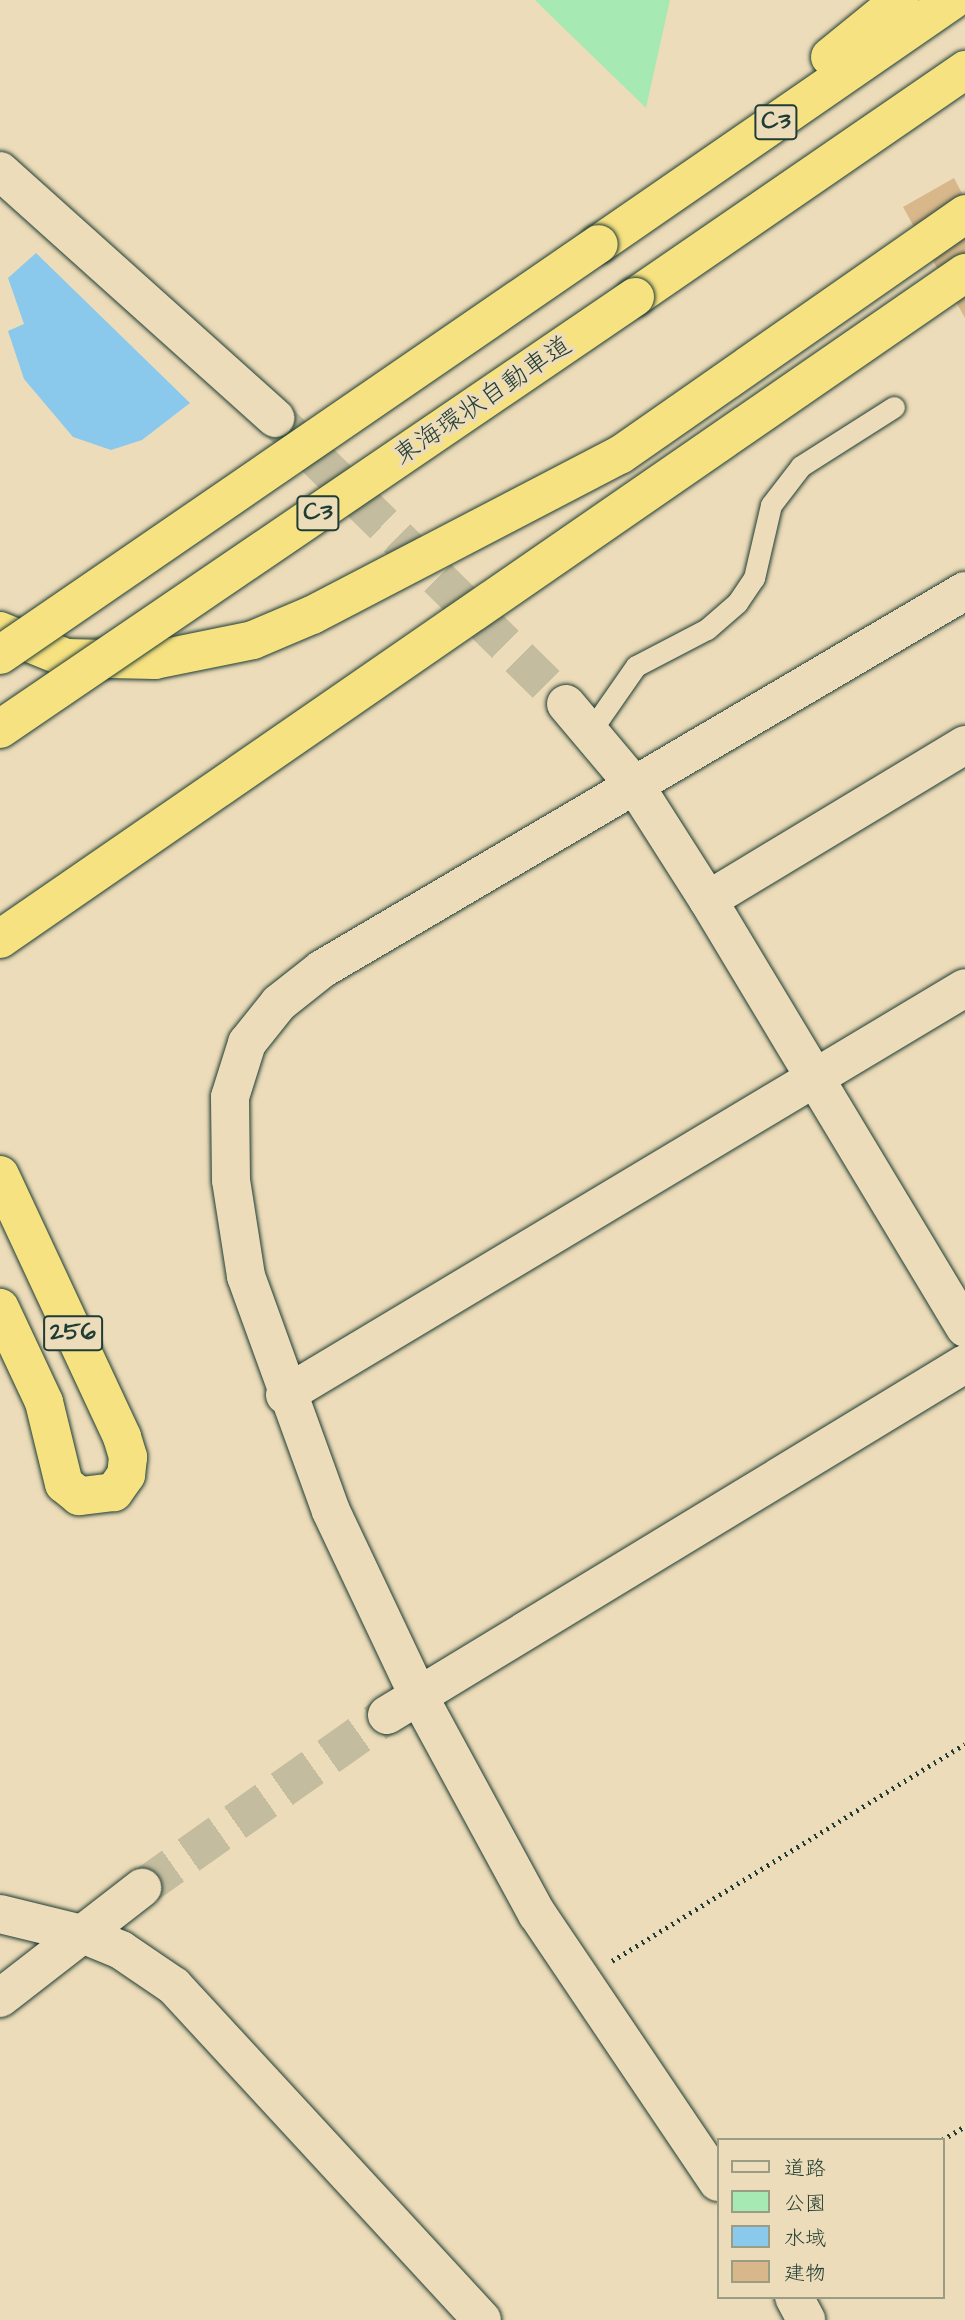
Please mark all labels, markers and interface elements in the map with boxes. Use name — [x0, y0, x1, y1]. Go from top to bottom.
road number: C3 — [753, 101, 799, 142]
street label: 東海環状自動車道 — [388, 330, 578, 472]
road number: C3 — [295, 492, 341, 534]
road number: 256 — [42, 1312, 104, 1353]
legend — [716, 2138, 944, 2299]
text: 道路 — [784, 2154, 826, 2183]
text: 公園 — [784, 2189, 826, 2218]
text: 水域 — [784, 2224, 826, 2253]
text: 建物 — [784, 2259, 826, 2288]

